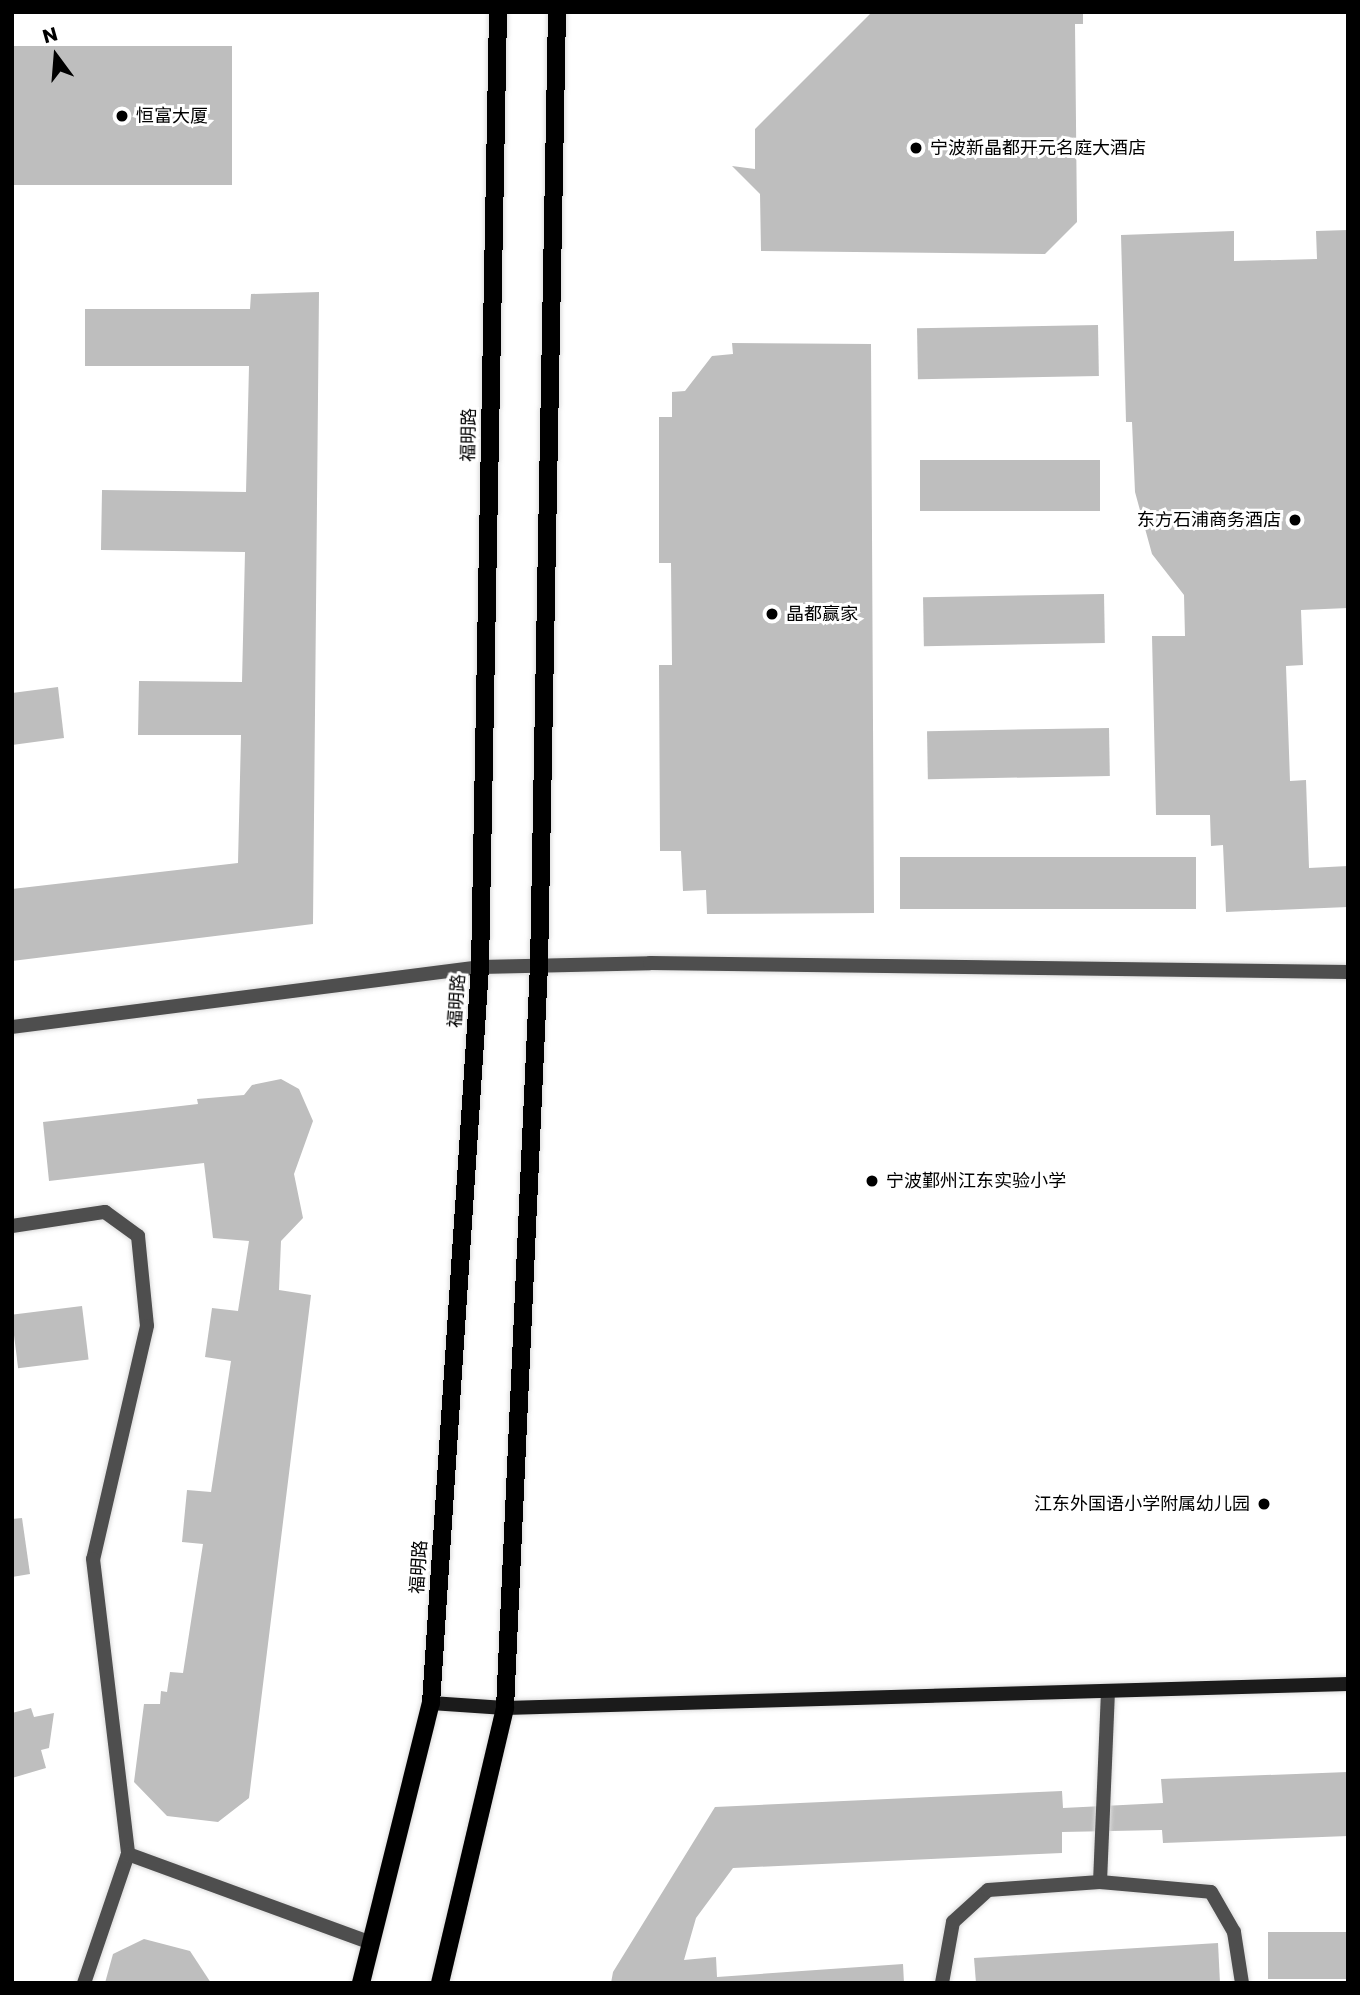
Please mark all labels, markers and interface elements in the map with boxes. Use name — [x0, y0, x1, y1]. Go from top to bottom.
text: N — [39, 20, 61, 50]
north arrow — [21, 21, 91, 91]
place label: 恒富大厦 — [136, 105, 208, 127]
marker: 恒富大厦 — [114, 108, 130, 124]
place label: 宁波新晶都开元名庭大酒店 — [930, 137, 1146, 159]
marker: 宁波新晶都开元名庭大酒店 — [908, 140, 924, 156]
street label: 福明路 — [458, 408, 480, 462]
place label: 东方石浦商务酒店 — [1137, 509, 1281, 531]
marker: 东方石浦商务酒店 — [1287, 512, 1303, 528]
place label: 晶都赢家 — [786, 603, 858, 625]
marker: 晶都赢家 — [764, 606, 780, 622]
street label: 福明路 — [444, 973, 470, 1029]
place label: 宁波鄞州江东实验小学 — [886, 1170, 1066, 1192]
marker: 宁波鄞州江东实验小学 — [864, 1173, 880, 1189]
place label: 江东外国语小学附属幼儿园 — [1034, 1493, 1250, 1515]
marker: 江东外国语小学附属幼儿园 — [1256, 1496, 1272, 1512]
street label: 福明路 — [406, 1539, 432, 1595]

